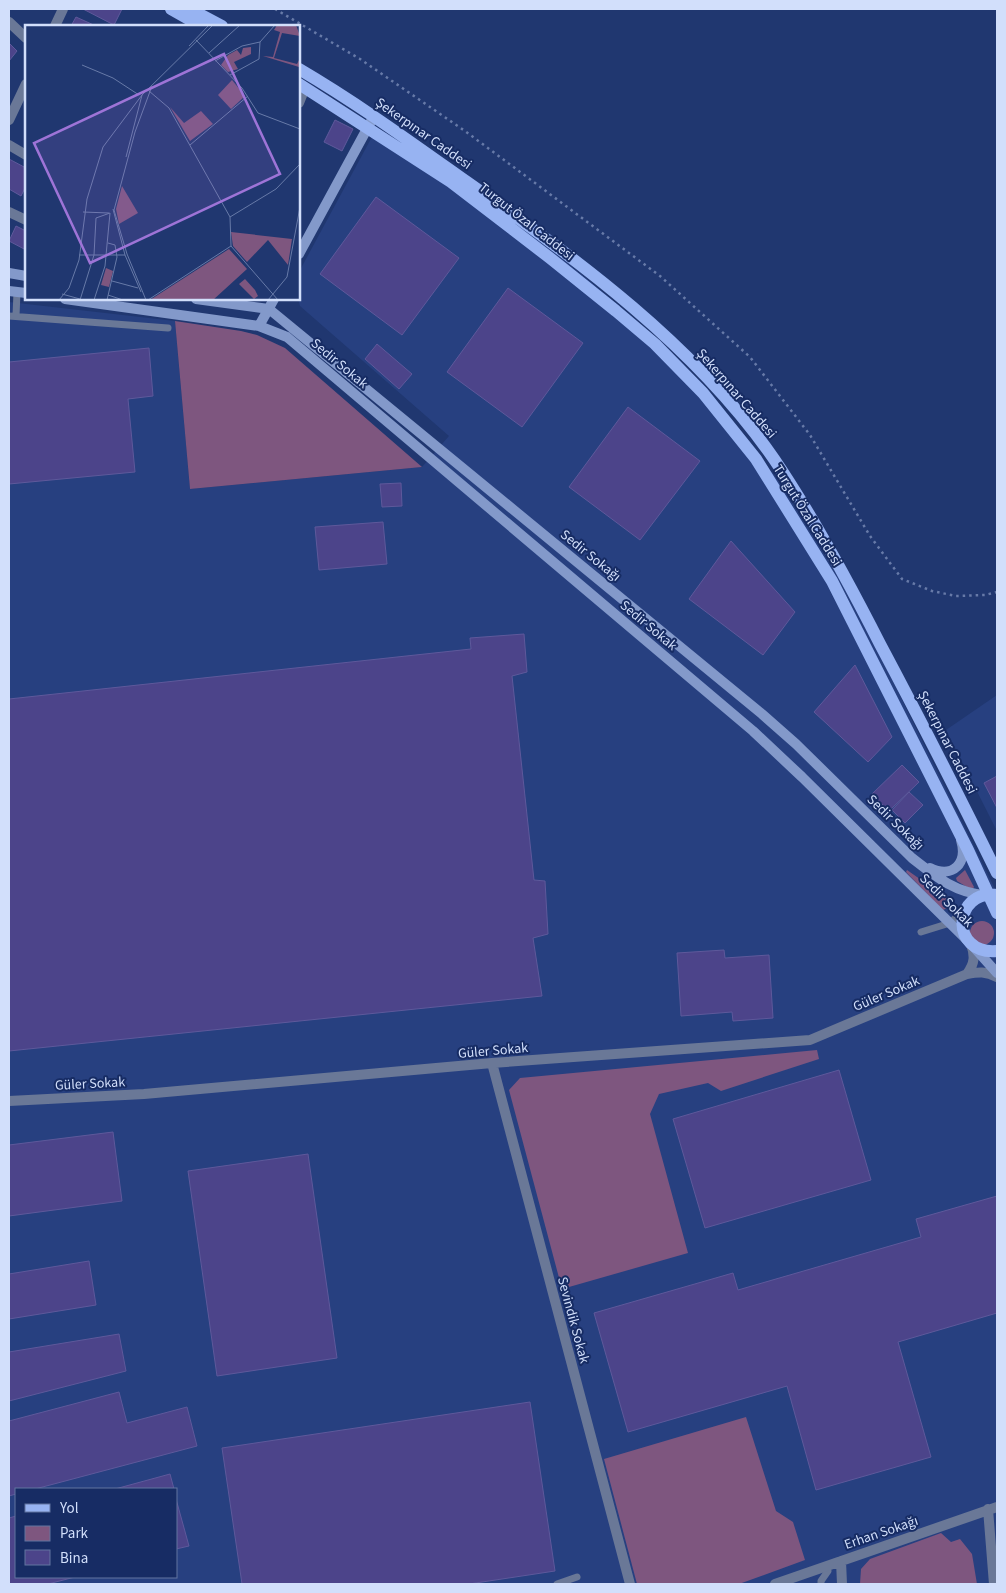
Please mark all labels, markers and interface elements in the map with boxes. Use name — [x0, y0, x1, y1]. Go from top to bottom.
inset map — [25, 25, 300, 300]
street label: Şekerpınar Caddesi — [371, 93, 476, 175]
street label: Turgut Özal Caddesi — [474, 178, 578, 266]
street label: Sedir Sokak — [306, 334, 372, 394]
street label: Şekerpınar Caddesi — [692, 344, 781, 443]
street label: Turgut Özal Caddesi — [768, 461, 847, 570]
street label: Sedir Sokağı — [556, 525, 625, 586]
street label: Sedir Sokak — [615, 596, 681, 656]
street label: Şekerpınar Caddesi — [912, 687, 982, 797]
street label: Sedir Sokağı — [862, 790, 928, 855]
street label: Sedir Sokak — [915, 869, 978, 932]
street label: Güler Sokak — [850, 971, 923, 1017]
street label: Güler Sokak — [457, 1038, 529, 1064]
street label: Güler Sokak — [54, 1072, 126, 1096]
street label: Sevindik Sokak — [552, 1275, 594, 1366]
legend — [15, 1488, 178, 1578]
text: Yol — [59, 1498, 79, 1519]
street label: Erhan Sokağı — [842, 1511, 921, 1555]
text: Park — [60, 1523, 89, 1544]
text: Bina — [60, 1548, 88, 1569]

